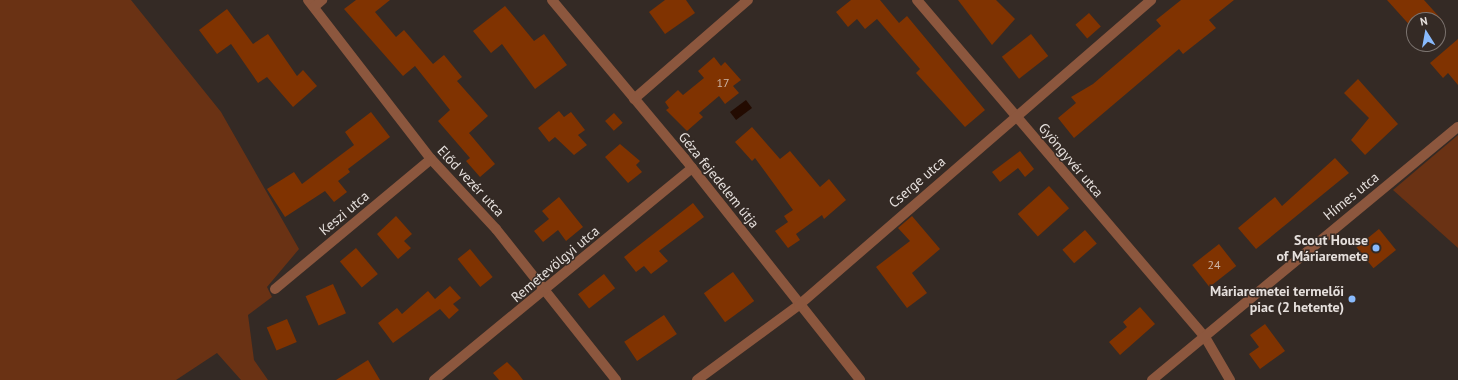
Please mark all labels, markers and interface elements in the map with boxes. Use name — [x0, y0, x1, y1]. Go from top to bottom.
north arrow — [1406, 12, 1446, 52]
text: N — [1419, 14, 1429, 29]
house number: 17 — [716, 76, 730, 90]
street label: Gyöngyvér utca — [1035, 119, 1107, 201]
street label: Géza fejedelem útja — [675, 129, 763, 231]
street label: Előd vezér utca — [434, 142, 508, 220]
street label: Cserge utca — [885, 153, 949, 211]
street label: Hímes utca — [1320, 168, 1382, 224]
street label: Keszi utca — [316, 187, 372, 239]
street label: Remetevölgyi utca — [508, 222, 602, 306]
place label: Scout House of Máriaremete — [1277, 232, 1368, 264]
marker: Scout House of Máriaremete — [1371, 243, 1381, 253]
house number: 24 — [1207, 258, 1221, 272]
place label: Máriaremetei termelői piac (2 hetente) — [1210, 283, 1344, 316]
marker: Máriaremetei termelői piac (2 hetente) — [1347, 294, 1357, 304]

